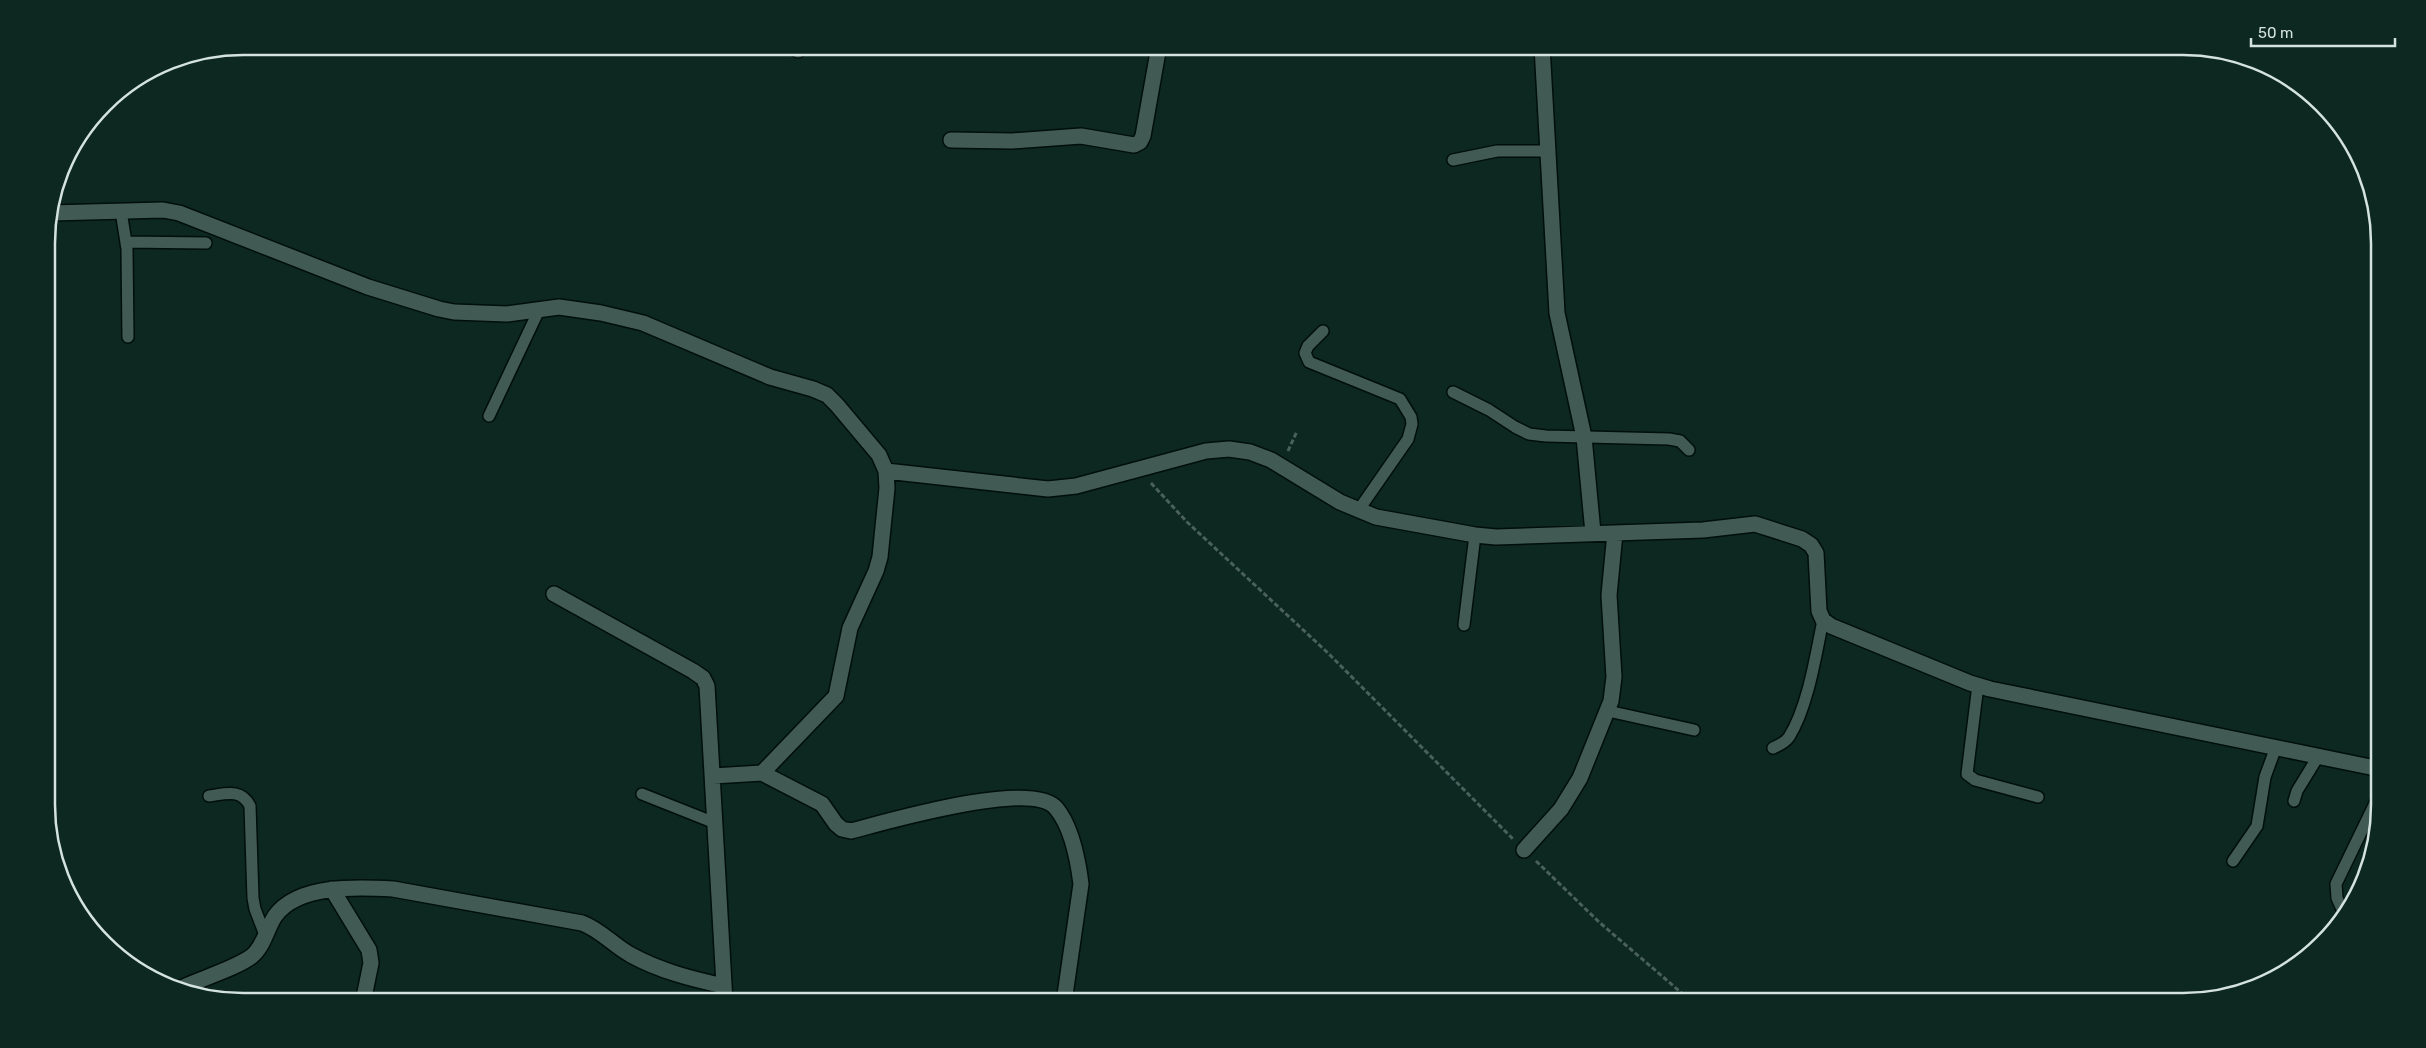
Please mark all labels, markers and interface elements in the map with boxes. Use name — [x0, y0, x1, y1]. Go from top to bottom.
scale bar — [2251, 15, 2395, 47]
text: 50 m — [2258, 24, 2293, 42]

